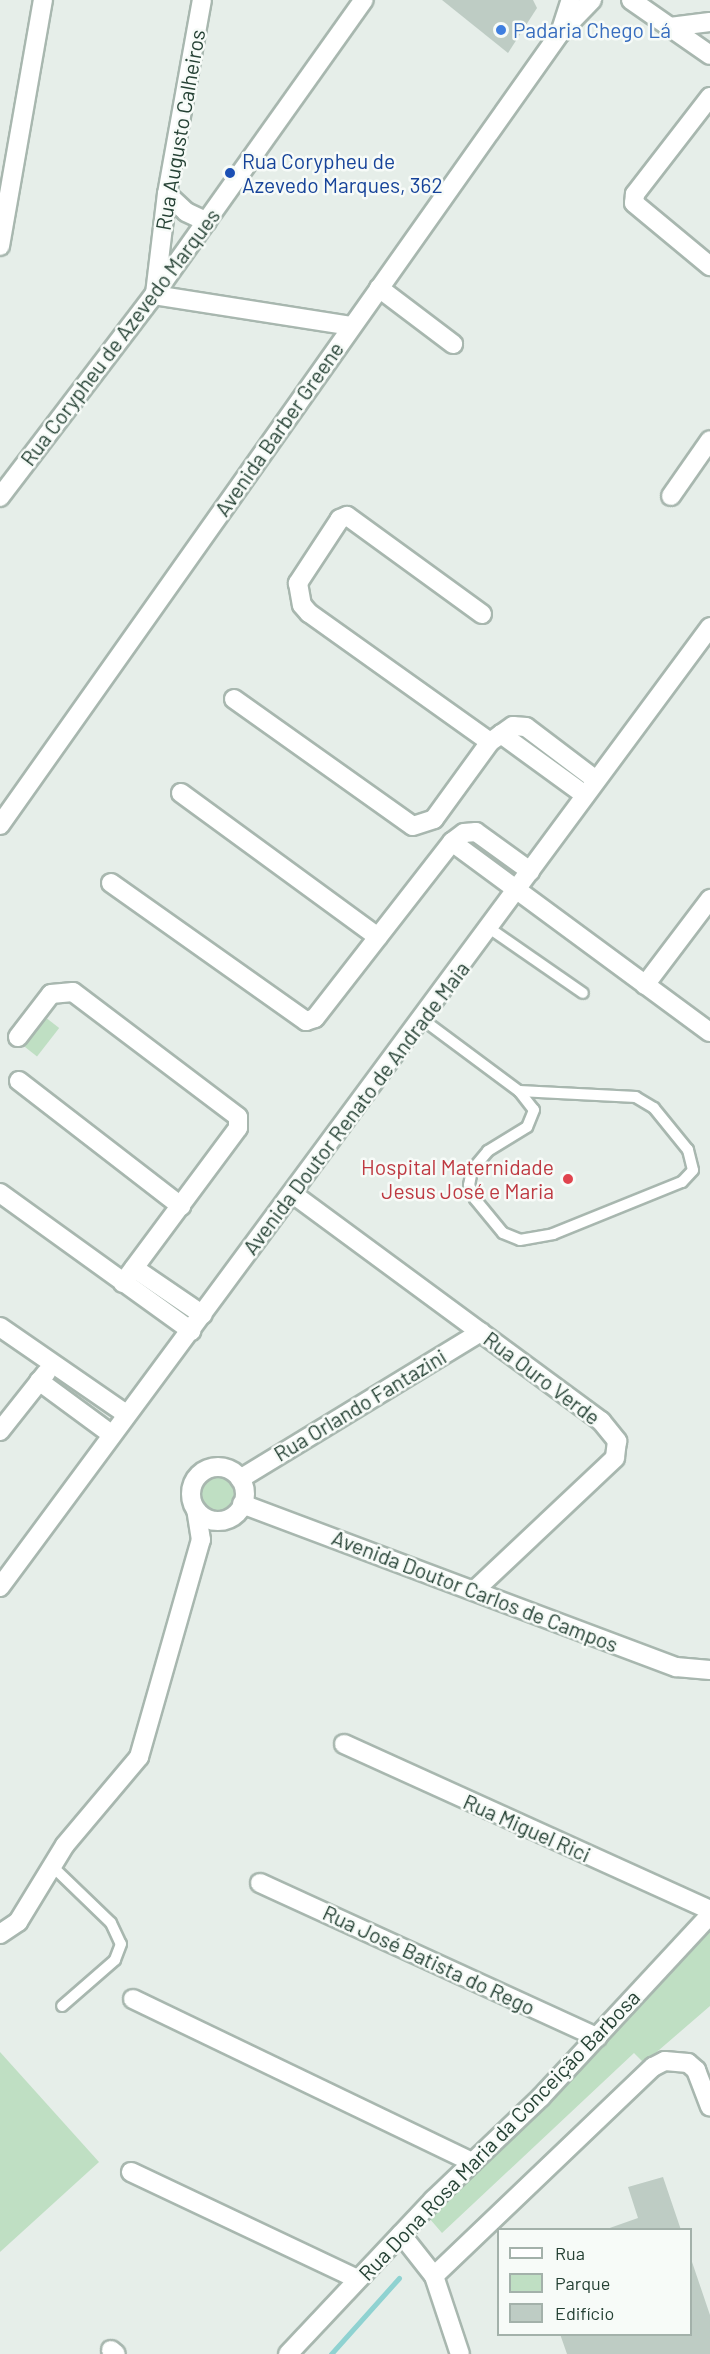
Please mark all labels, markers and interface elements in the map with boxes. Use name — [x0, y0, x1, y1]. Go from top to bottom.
place label: Padaria Chego Lá — [513, 17, 671, 43]
marker: Padaria Chego Lá — [494, 23, 508, 37]
street label: Rua Augusto Calheiros — [150, 28, 210, 232]
place label: Rua Corypheu de Azevedo Marques, 362 — [242, 148, 443, 198]
marker: Rua Corypheu de Azevedo Marques, 362 — [223, 166, 237, 180]
street label: Rua Corypheu de Azevedo Marques — [15, 203, 225, 471]
street label: Avenida Barber Greene — [209, 337, 349, 521]
street label: Avenida Doutor Renato de Andrade Maia — [237, 956, 475, 1260]
place label: Hospital Maternidade Jesus José e Maria — [361, 1154, 554, 1204]
marker: Hospital Maternidade Jesus José e Maria — [559, 1170, 577, 1188]
street label: Rua Ouro Verde — [479, 1326, 605, 1430]
street label: Rua Orlando Fantazini — [269, 1344, 451, 1466]
street label: Avenida Doutor Carlos de Campos — [328, 1525, 622, 1657]
street label: Rua Miguel Rici — [459, 1789, 595, 1867]
street label: Rua José Batista do Rego — [319, 1900, 539, 2020]
street label: Rua Dona Rosa Maria da Conceição Barbosa — [353, 1985, 645, 2285]
legend — [497, 2228, 692, 2336]
text: Parque — [555, 2272, 610, 2294]
text: Edifício — [555, 2302, 614, 2324]

